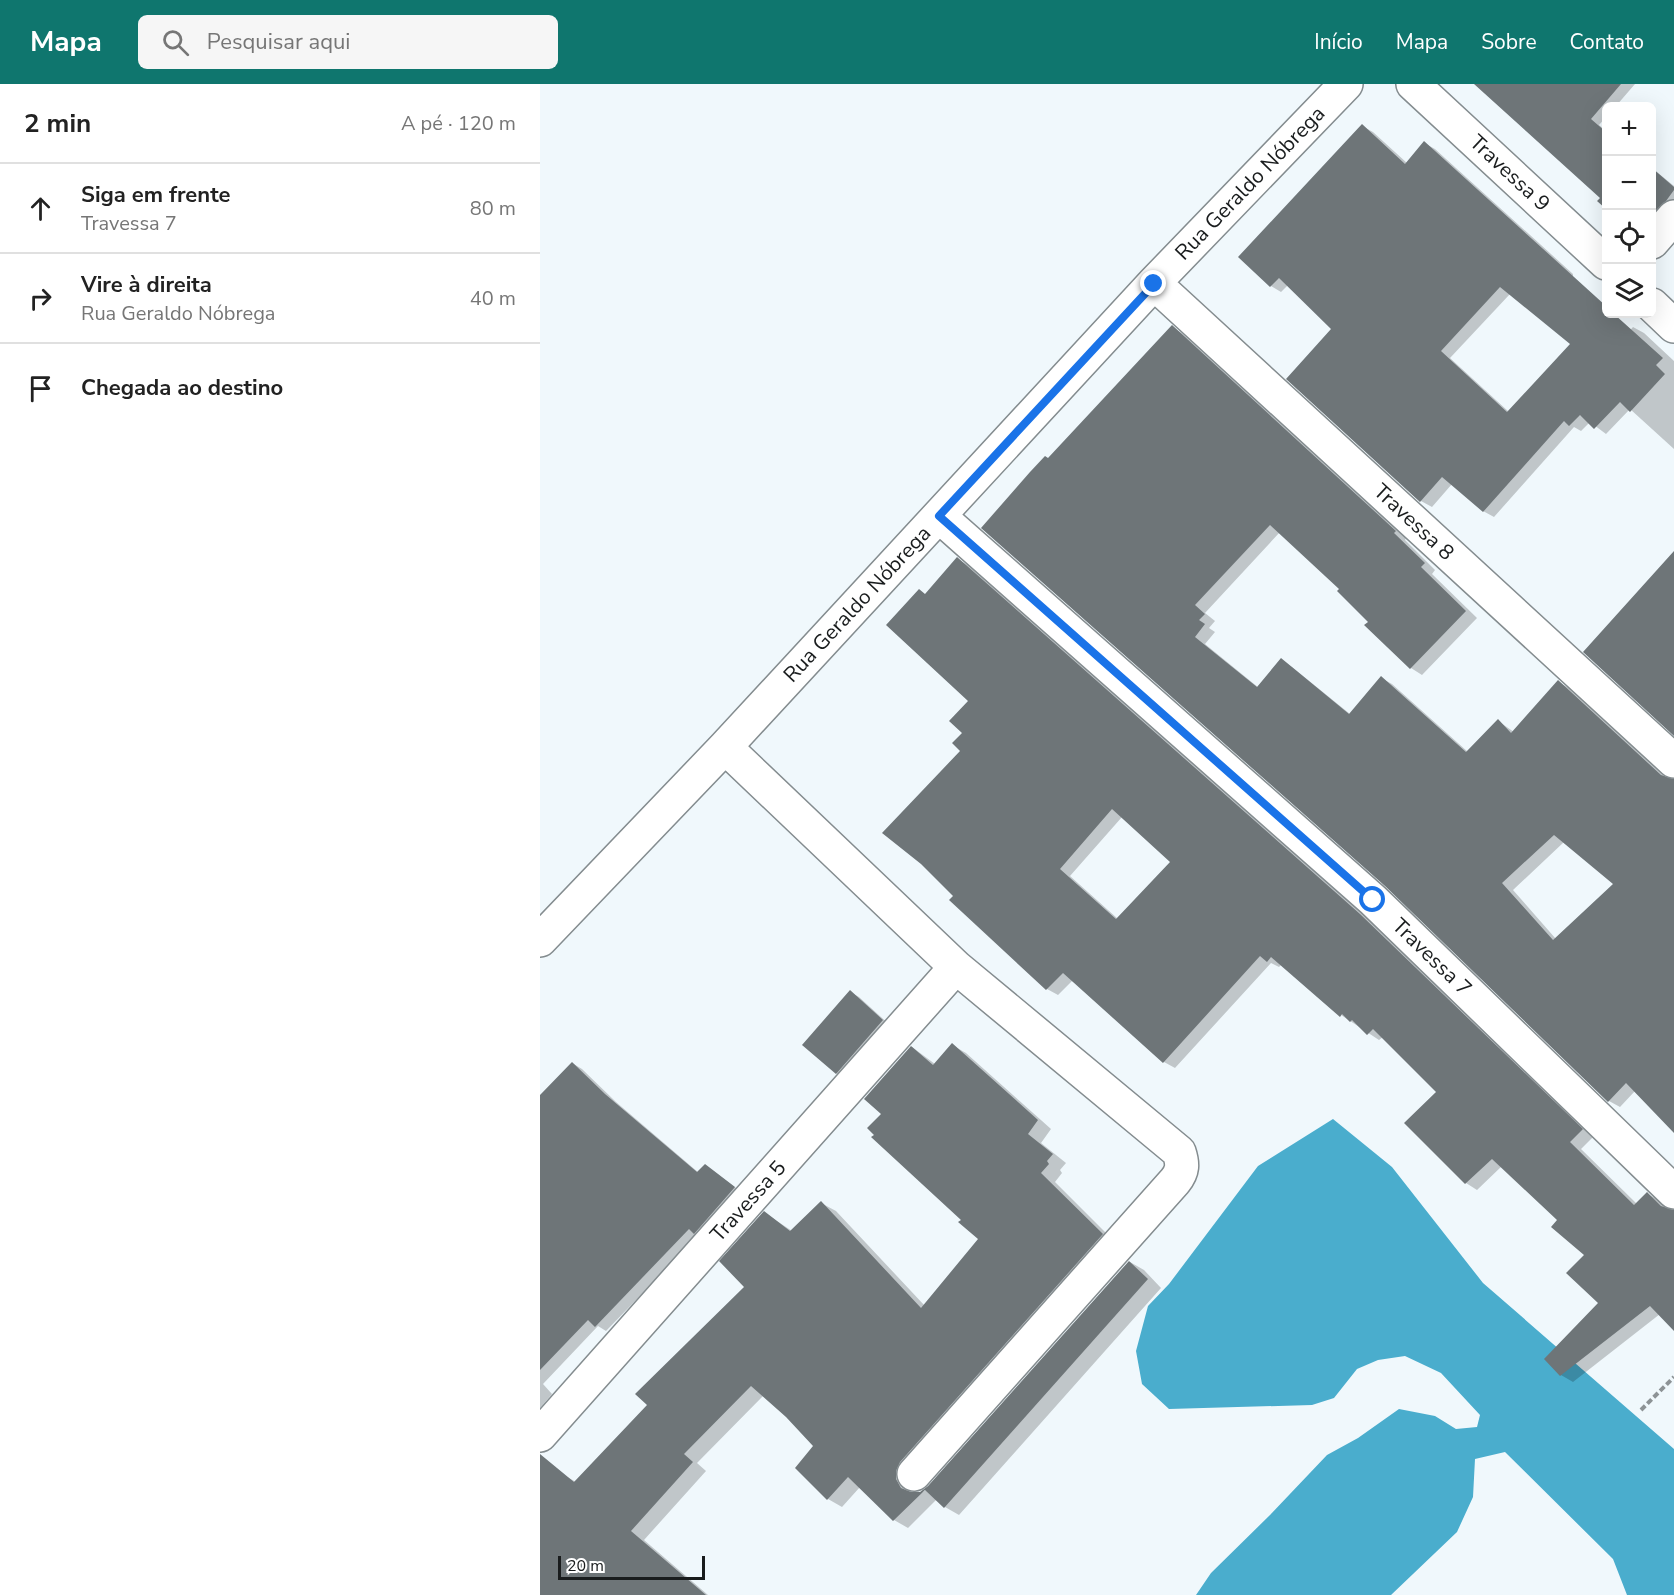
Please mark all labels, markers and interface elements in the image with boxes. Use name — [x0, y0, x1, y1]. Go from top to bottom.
search box — [138, 15, 558, 69]
text: Mapa — [30, 23, 102, 61]
icon: search — [159, 26, 192, 59]
text: Pesquisar aqui — [207, 27, 350, 57]
text: Início — [1314, 28, 1363, 56]
text: Mapa — [1396, 28, 1448, 56]
text: Sobre — [1481, 28, 1537, 56]
text: Contato — [1570, 28, 1644, 56]
street label: Rua Geraldo Nóbrega — [1169, 100, 1331, 266]
map controls — [1602, 102, 1656, 318]
button: + — [1602, 102, 1656, 156]
text: 2 min — [24, 106, 91, 141]
text: A pé · 120 m — [401, 110, 516, 137]
street label: Travessa 9 — [1464, 128, 1556, 218]
button: − — [1602, 156, 1656, 210]
text: Siga em frente — [81, 180, 230, 210]
icon: ahead — [24, 192, 57, 225]
text: 80 m — [470, 195, 516, 222]
text: Travessa 7 — [81, 210, 177, 237]
button: locate — [1602, 210, 1656, 264]
button: layers — [1602, 264, 1656, 318]
text: Vire à direita — [81, 270, 212, 300]
route end — [1140, 270, 1166, 296]
icon: right — [24, 282, 57, 315]
text: 40 m — [470, 285, 516, 312]
text: Rua Geraldo Nóbrega — [81, 300, 275, 327]
icon: arrive — [24, 372, 57, 405]
text: Chegada ao destino — [81, 373, 283, 403]
street label: Travessa 8 — [1368, 477, 1460, 567]
street label: Rua Geraldo Nóbrega — [777, 520, 937, 688]
route start — [1359, 886, 1385, 912]
street label: Travessa 7 — [1386, 912, 1478, 1002]
street label: Travessa 5 — [704, 1154, 792, 1248]
scale bar — [558, 1553, 705, 1580]
text: 20 m — [567, 1555, 604, 1577]

